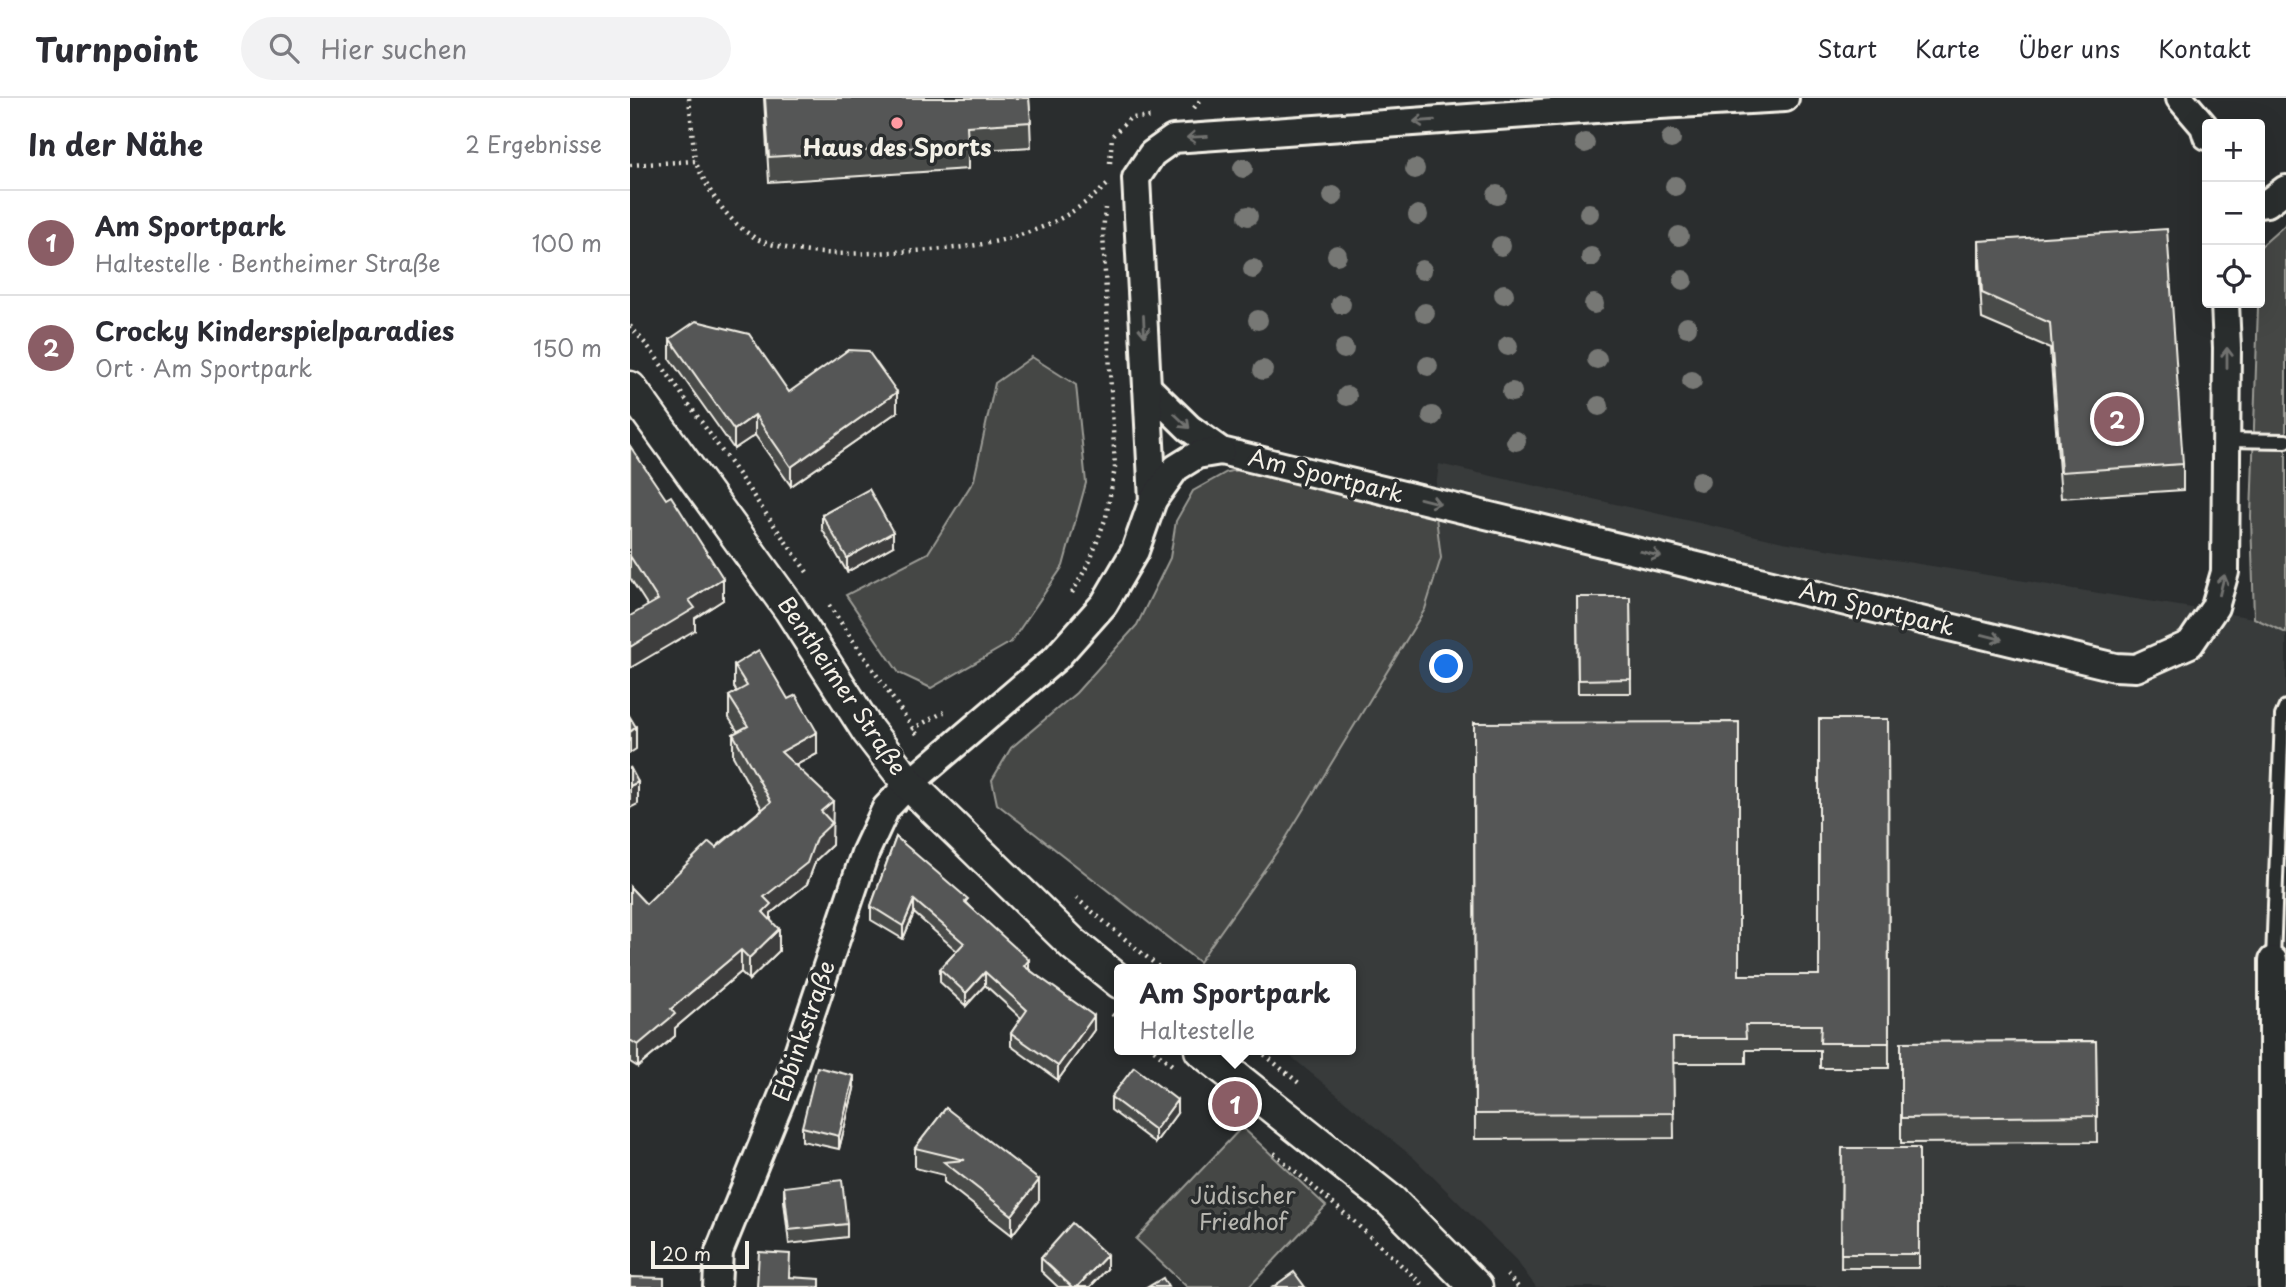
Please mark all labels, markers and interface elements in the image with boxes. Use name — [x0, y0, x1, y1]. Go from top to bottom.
search box — [241, 17, 731, 80]
text: Turnpoint — [35, 23, 199, 73]
icon: search — [265, 29, 303, 67]
text: Hier suchen — [321, 29, 467, 68]
text: Start — [1817, 30, 1877, 66]
text: Karte — [1915, 30, 1980, 66]
text: Über uns — [2018, 30, 2120, 66]
text: Kontakt — [2158, 30, 2251, 66]
marker: Haus des Sports — [889, 115, 905, 131]
one-way arrow — [1413, 115, 1436, 128]
map controls — [2202, 119, 2265, 308]
button: + — [2202, 119, 2265, 182]
text: In der Nähe — [28, 121, 203, 166]
text: 2 Ergebnisse — [465, 126, 602, 161]
place label: Haus des Sports — [802, 129, 992, 164]
one-way arrow — [1186, 131, 1209, 144]
button: − — [2202, 182, 2265, 245]
text: Am Sportpark — [95, 206, 286, 245]
text: 1 — [46, 225, 57, 260]
text: 100 m — [532, 225, 602, 260]
text: Haltestelle · Bentheimer Straße — [95, 245, 441, 280]
button: locate — [2202, 245, 2265, 308]
text: Crocky Kinderspielparadies — [95, 311, 454, 350]
one-way arrow — [1137, 315, 1150, 338]
text: 2 — [43, 330, 59, 365]
text: 150 m — [533, 330, 602, 365]
one-way arrow — [2220, 346, 2234, 369]
text: Ort · Am Sportpark — [95, 350, 312, 385]
pin: 2 — [2094, 393, 2140, 445]
one-way arrow — [1173, 413, 1191, 429]
street label: Am Sportpark — [1245, 438, 1408, 511]
one-way arrow — [1418, 495, 1441, 508]
one-way arrow — [1640, 548, 1662, 561]
street label: Am Sportpark — [1796, 571, 1959, 644]
one-way arrow — [2216, 574, 2229, 597]
street label: Bentheimer Straße — [770, 589, 916, 782]
one-way arrow — [1980, 631, 2003, 644]
your location — [1429, 649, 1463, 683]
street label: Ebbinkstraße — [762, 955, 843, 1106]
popup — [1114, 964, 1356, 1055]
text: Am Sportpark — [1140, 973, 1330, 1012]
text: Haltestelle — [1140, 1012, 1255, 1047]
pin: 1 — [1212, 1078, 1258, 1130]
park label: Jüdischer Friedhof — [1190, 1177, 1296, 1238]
scale bar — [651, 1238, 749, 1270]
text: 20 m — [662, 1239, 711, 1267]

